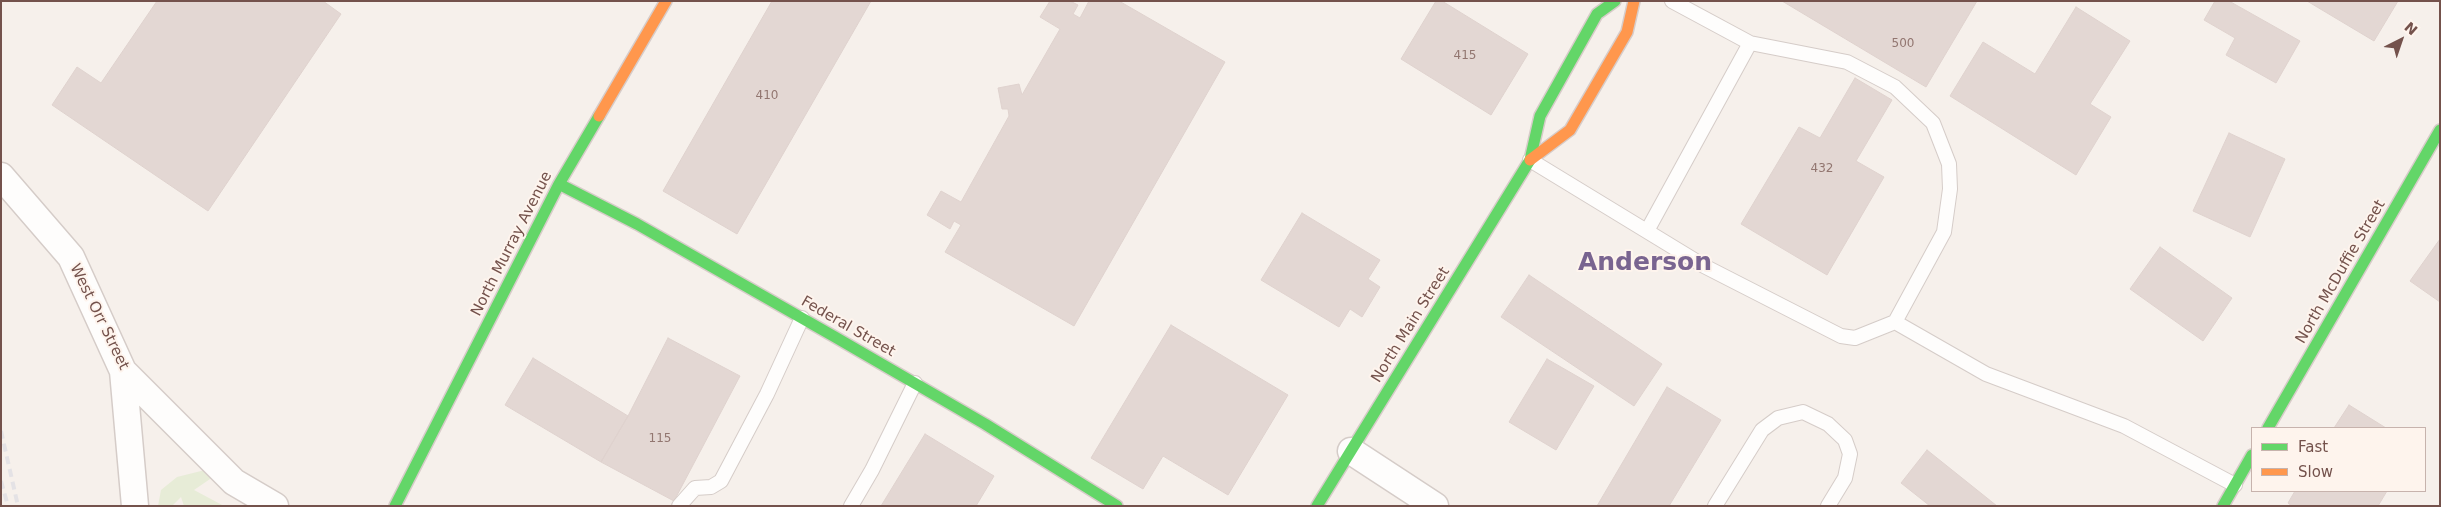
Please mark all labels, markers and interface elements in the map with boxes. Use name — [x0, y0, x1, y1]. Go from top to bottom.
north arrow — [2376, 15, 2426, 65]
text: N — [2401, 19, 2421, 39]
house number: 500 — [1892, 37, 1914, 51]
house number: 415 — [1454, 49, 1476, 63]
house number: 410 — [756, 89, 778, 103]
house number: 432 — [1811, 162, 1833, 176]
street label: North Murray Avenue — [468, 169, 556, 319]
street label: North McDuffie Street — [2292, 197, 2390, 347]
district label: Anderson — [1578, 248, 1712, 278]
street label: West Orr Street — [66, 261, 132, 373]
street label: North Main Street — [1368, 264, 1454, 386]
street label: Federal Street — [798, 293, 898, 361]
legend — [2251, 427, 2426, 492]
house number: 115 — [649, 432, 671, 446]
text: Fast — [2298, 438, 2328, 456]
text: Slow — [2298, 463, 2333, 481]

